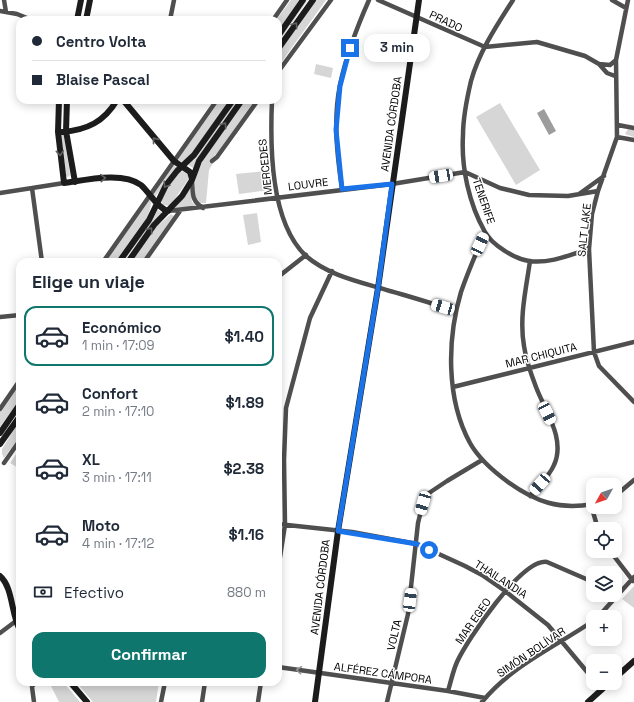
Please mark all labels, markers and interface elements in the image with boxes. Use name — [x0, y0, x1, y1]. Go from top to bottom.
street label: PRADO — [427, 7, 465, 35]
one-way arrow — [290, 22, 297, 29]
text: Centro Volta — [56, 32, 146, 51]
callout: 3 min — [364, 34, 430, 62]
route end — [341, 39, 359, 57]
text: 3 min — [380, 39, 414, 56]
text: Blaise Pascal — [56, 70, 150, 89]
street label: AVENIDA CÓRDOBA — [376, 75, 405, 173]
one-way arrow — [220, 122, 227, 129]
one-way arrow — [153, 137, 160, 144]
street label: MERCEDES — [255, 138, 275, 196]
one-way arrow — [55, 150, 64, 156]
car — [428, 168, 454, 184]
one-way arrow — [100, 174, 106, 183]
street label: LOUVRE — [287, 175, 329, 193]
street label: TENERIFE — [470, 176, 498, 226]
one-way arrow — [164, 181, 171, 188]
street label: SALT LAKE — [574, 203, 594, 257]
one-way arrow — [146, 227, 153, 234]
car — [469, 231, 491, 257]
text: Elige un viaje — [32, 270, 145, 293]
car — [430, 298, 456, 316]
icon: car — [34, 318, 70, 354]
text: Económico — [82, 318, 161, 337]
text: $1.40 — [224, 327, 264, 346]
text: 1 min · 17:09 — [82, 337, 155, 354]
street label: MAR CHIQUITA — [504, 339, 578, 371]
icon: car — [34, 384, 70, 420]
text: Confort — [82, 384, 138, 403]
text: $1.89 — [225, 393, 264, 412]
car — [536, 400, 558, 426]
text: 2 min · 17:10 — [82, 403, 154, 420]
icon: car — [34, 450, 70, 486]
text: XL — [82, 450, 100, 469]
text: $2.38 — [223, 459, 264, 478]
text: 3 min · 17:11 — [82, 469, 152, 486]
car — [528, 471, 552, 497]
north arrow — [586, 478, 622, 514]
map controls — [586, 478, 622, 690]
car — [414, 490, 432, 516]
icon: car — [34, 516, 70, 552]
text: Moto — [82, 516, 120, 535]
button: locate — [586, 522, 622, 558]
text: $1.16 — [228, 525, 264, 544]
text: 4 min · 17:12 — [82, 535, 154, 552]
street label: AVENIDA CÓRDOBA — [306, 538, 333, 636]
route start — [420, 541, 438, 559]
street label: THAILANDIA — [472, 557, 530, 601]
button: layers — [586, 566, 622, 602]
icon: cash — [32, 581, 54, 603]
text: Efectivo — [64, 583, 124, 602]
text: 880 m — [227, 584, 266, 601]
car — [403, 587, 417, 613]
street label: MAR EGEO — [452, 595, 494, 647]
button: + — [586, 610, 622, 646]
street label: VOLTA — [384, 618, 404, 652]
street label: SIMÓN BOLÍVAR — [493, 623, 568, 680]
button: Confirmar — [32, 632, 266, 678]
button: − — [586, 654, 622, 690]
street label: ALFÉREZ CÁMPORA — [333, 659, 433, 687]
one-way arrow — [296, 665, 302, 674]

